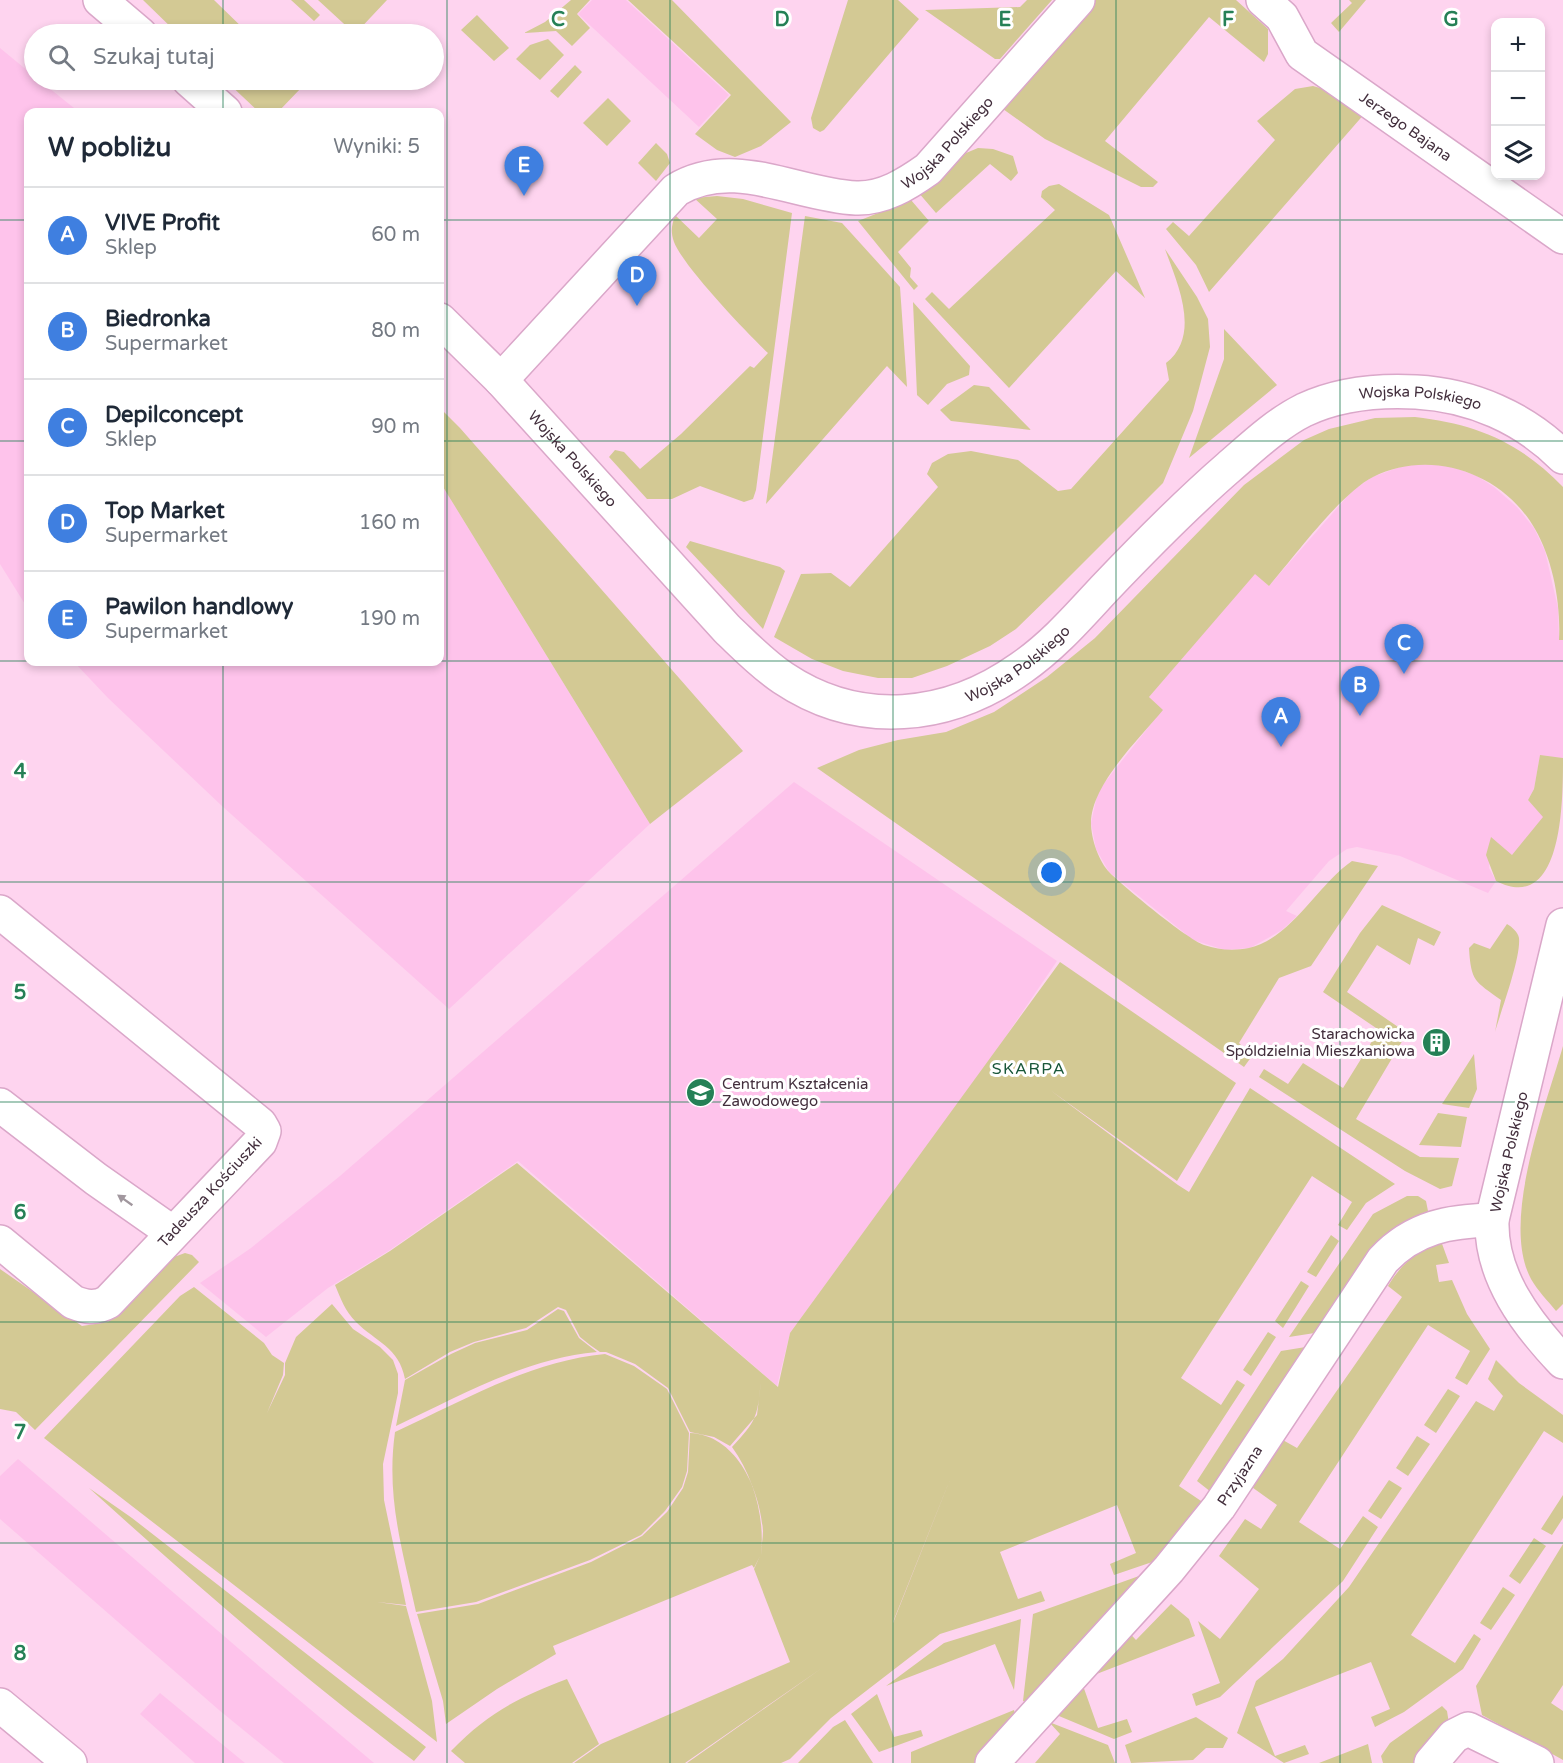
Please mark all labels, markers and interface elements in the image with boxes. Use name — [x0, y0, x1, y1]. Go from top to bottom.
text: C — [551, 8, 565, 32]
text: D — [774, 8, 790, 32]
text: E — [999, 8, 1012, 32]
text: F — [1222, 8, 1234, 32]
text: G — [1443, 8, 1459, 32]
map controls — [1491, 18, 1545, 180]
button: + — [1491, 18, 1545, 72]
search box — [24, 24, 444, 90]
icon: search — [45, 41, 78, 74]
text: Szukaj tutaj — [93, 44, 215, 70]
button: − — [1491, 72, 1545, 126]
street label: Jerzego Bajana — [1356, 88, 1455, 165]
street label: Wojska Polskiego — [898, 93, 997, 193]
button: layers — [1491, 126, 1545, 180]
text: W pobliżu — [48, 132, 171, 163]
text: Wyniki: 5 — [333, 135, 420, 159]
pin: E — [504, 146, 544, 196]
text: VIVE Profit — [105, 210, 220, 236]
text: A — [60, 223, 75, 247]
text: 60 m — [371, 223, 420, 247]
text: Sklep — [105, 236, 157, 260]
pin: D — [618, 256, 656, 306]
text: Biedronka — [105, 306, 211, 332]
text: B — [61, 319, 74, 343]
text: 80 m — [371, 319, 420, 343]
text: Supermarket — [105, 332, 228, 356]
street label: Wojska Polskiego — [1358, 383, 1484, 414]
text: Depilconcept — [105, 402, 243, 428]
street label: Wojska Polskiego — [524, 407, 621, 511]
text: C — [61, 415, 74, 439]
text: 90 m — [371, 415, 420, 439]
text: Sklep — [105, 428, 157, 452]
text: Top Market — [105, 498, 225, 524]
text: D — [60, 511, 75, 535]
text: 160 m — [359, 511, 420, 535]
text: Supermarket — [105, 524, 228, 548]
text: Pawilon handlowy — [105, 594, 293, 620]
text: E — [61, 607, 74, 631]
text: 190 m — [359, 607, 420, 631]
text: Supermarket — [105, 620, 228, 644]
street label: Wojska Polskiego — [963, 622, 1074, 706]
pin: C — [1384, 624, 1424, 674]
pin: B — [1340, 666, 1380, 716]
pin: A — [1262, 698, 1300, 747]
text: 4 — [14, 760, 27, 784]
your location — [1037, 858, 1066, 887]
text: 5 — [14, 981, 26, 1005]
place label: Starachowicka Spóldzielnia Mieszkaniowa — [1226, 1025, 1415, 1060]
building icon: Starachowicka Spóldzielnia Mieszkaniowa — [1420, 1027, 1452, 1059]
district label: SKARPA — [992, 1059, 1066, 1079]
place label: Centrum Kształcenia Zawodowego — [722, 1075, 868, 1110]
school or university icon: Centrum Kształcenia Zawodowego — [685, 1077, 717, 1109]
street label: Wojska Polskiego — [1486, 1090, 1532, 1214]
street label: Tadeusza Kościuszki — [154, 1133, 266, 1251]
one-way arrow — [117, 1195, 133, 1206]
text: 6 — [14, 1201, 26, 1225]
text: 7 — [14, 1421, 26, 1445]
street label: Przyjazna — [1213, 1442, 1266, 1509]
text: 8 — [14, 1642, 26, 1666]

